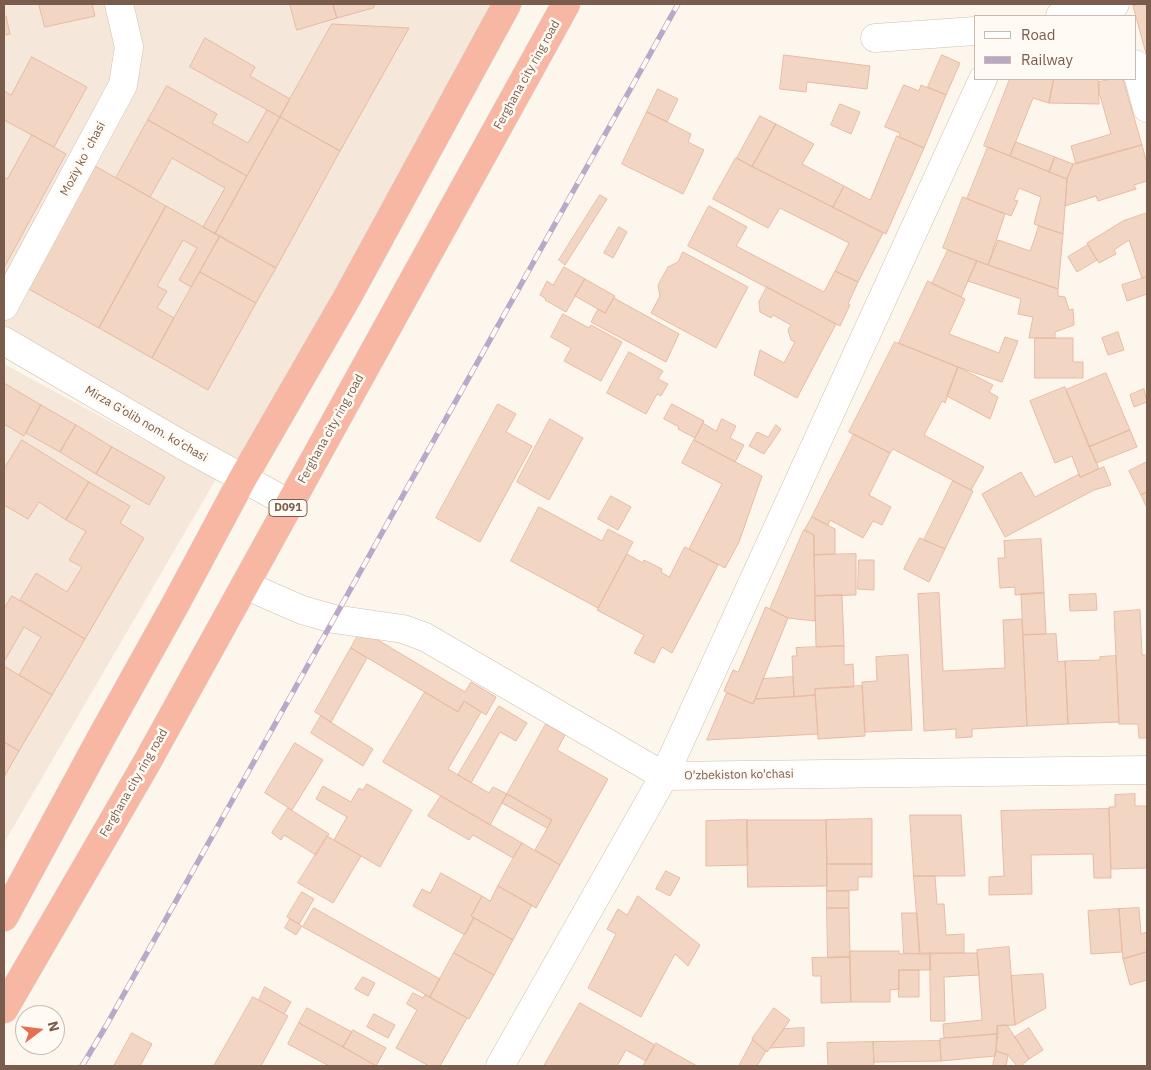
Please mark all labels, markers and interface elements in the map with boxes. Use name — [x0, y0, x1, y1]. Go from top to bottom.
legend — [974, 15, 1136, 80]
street label: Ferghana city ring road — [491, 18, 563, 132]
text: Road — [1021, 25, 1056, 44]
text: Railway — [1021, 50, 1073, 69]
street label: Moziy koʻchasi — [57, 119, 109, 199]
street label: Ferghana city ring road — [295, 372, 367, 486]
street label: Mirza G‘olib nom. ko‘chasi — [82, 383, 210, 465]
road number: D091 — [269, 499, 307, 516]
street label: Ferghana city ring road — [97, 726, 171, 840]
street label: O'zbekiston ko'chasi — [684, 767, 794, 783]
north arrow — [15, 1005, 65, 1055]
text: N — [44, 1019, 64, 1034]

